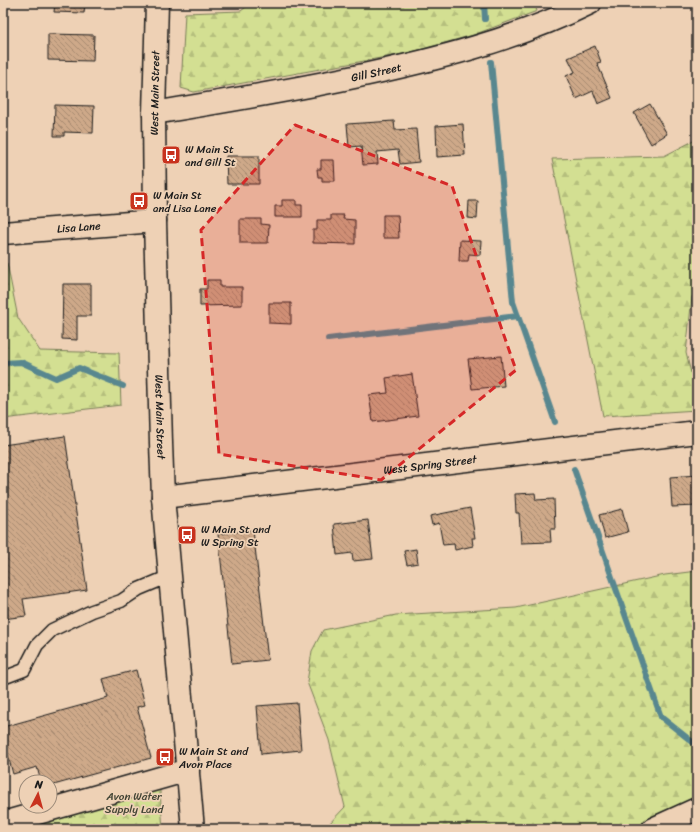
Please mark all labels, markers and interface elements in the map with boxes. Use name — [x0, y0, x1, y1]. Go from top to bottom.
street label: West Main Street — [145, 50, 165, 135]
street label: Gill Street — [349, 57, 404, 87]
place label: W Main St and Gill St — [185, 140, 236, 172]
bus stop icon: W Main St and Gill St — [160, 144, 182, 166]
place label: W Main St and Lisa Lane — [153, 186, 217, 218]
bus stop icon: W Main St and Lisa Lane — [128, 190, 150, 212]
street label: Lisa Lane — [56, 216, 102, 238]
street label: West Main Street — [150, 374, 171, 460]
street label: West Spring Street — [382, 449, 478, 480]
place label: W Main St and W Spring St — [201, 520, 271, 552]
bus stop icon: W Main St and W Spring St — [176, 524, 198, 546]
place label: W Main St and Avon Place — [178, 742, 249, 774]
bus stop icon: W Main St and Avon Place — [154, 746, 176, 768]
north arrow — [18, 774, 58, 814]
text: N — [33, 775, 44, 794]
park label: Avon Water Supply Land — [105, 787, 164, 819]

